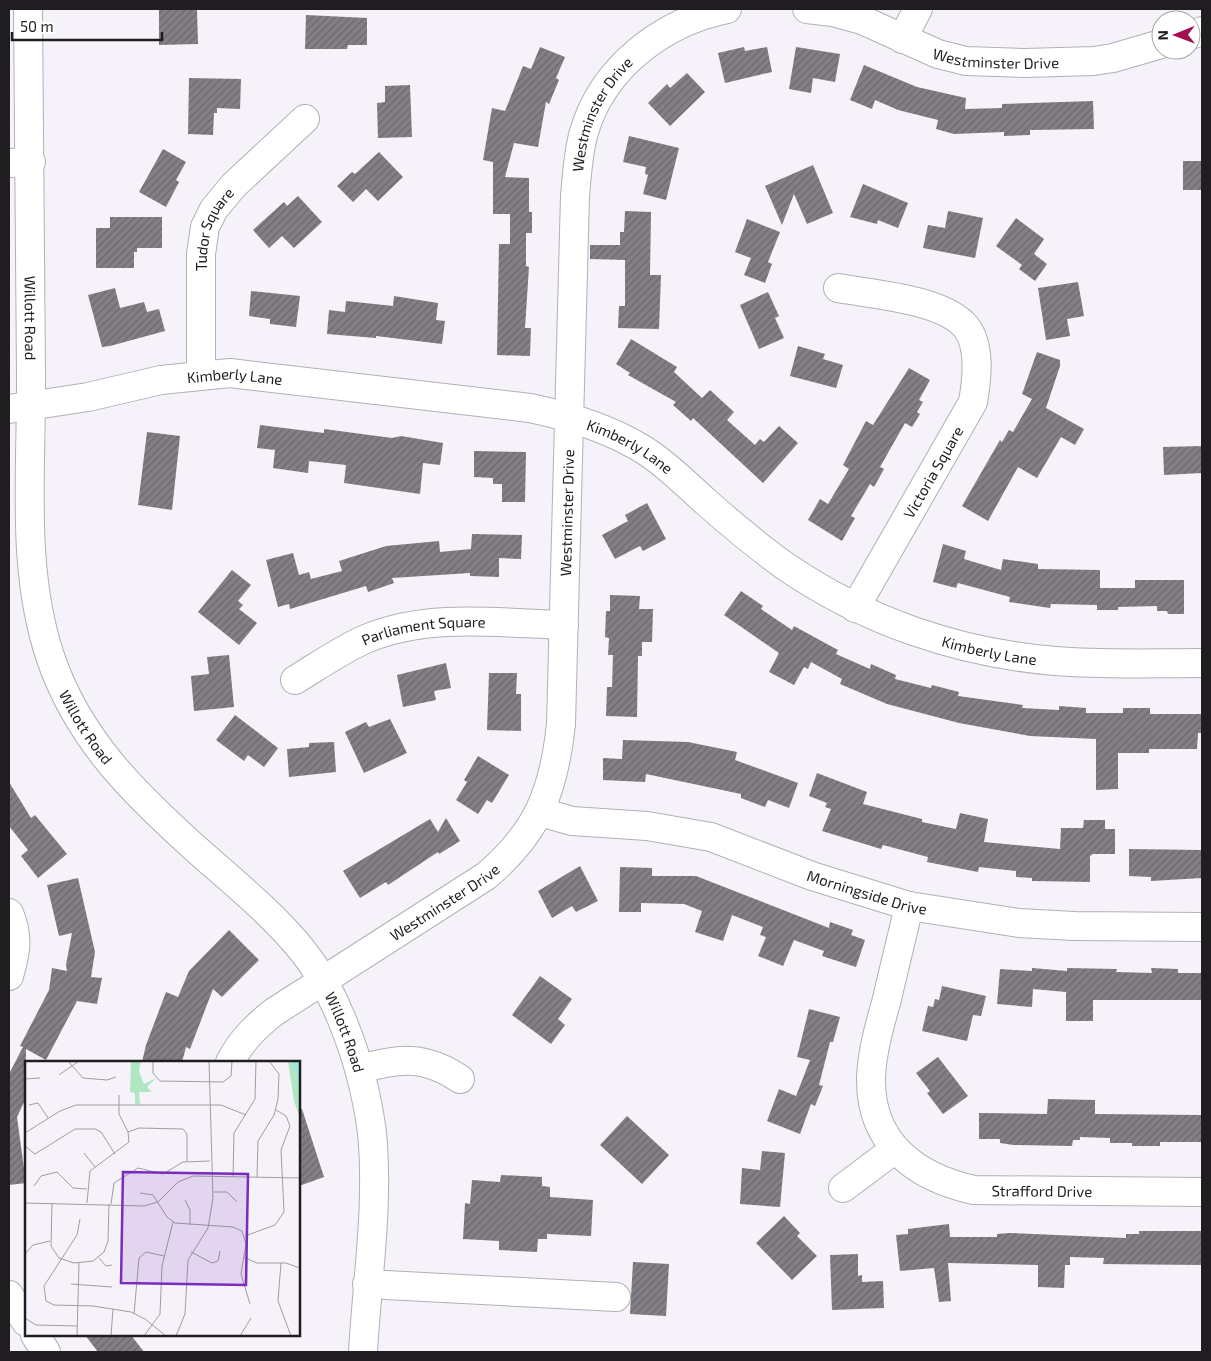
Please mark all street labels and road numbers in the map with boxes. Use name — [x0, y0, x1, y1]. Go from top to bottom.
street label: Westminster Drive — [931, 44, 1059, 72]
street label: Westminster Drive — [568, 53, 636, 173]
street label: Tudor Square — [192, 184, 237, 271]
street label: Willott Road — [21, 276, 40, 360]
street label: Kimberly Lane — [186, 364, 284, 388]
street label: Kimberly Lane — [584, 415, 677, 477]
street label: Victoria Square — [899, 423, 967, 521]
street label: Westminster Drive — [556, 449, 577, 577]
street label: Parliament Square — [359, 612, 486, 649]
street label: Kimberly Lane — [940, 632, 1038, 668]
street label: Willott Road — [56, 687, 117, 768]
street label: Westminster Drive — [386, 860, 503, 944]
street label: Morningside Drive — [805, 866, 928, 918]
street label: Willott Road — [322, 989, 368, 1074]
street label: Strafford Drive — [991, 1181, 1092, 1200]

